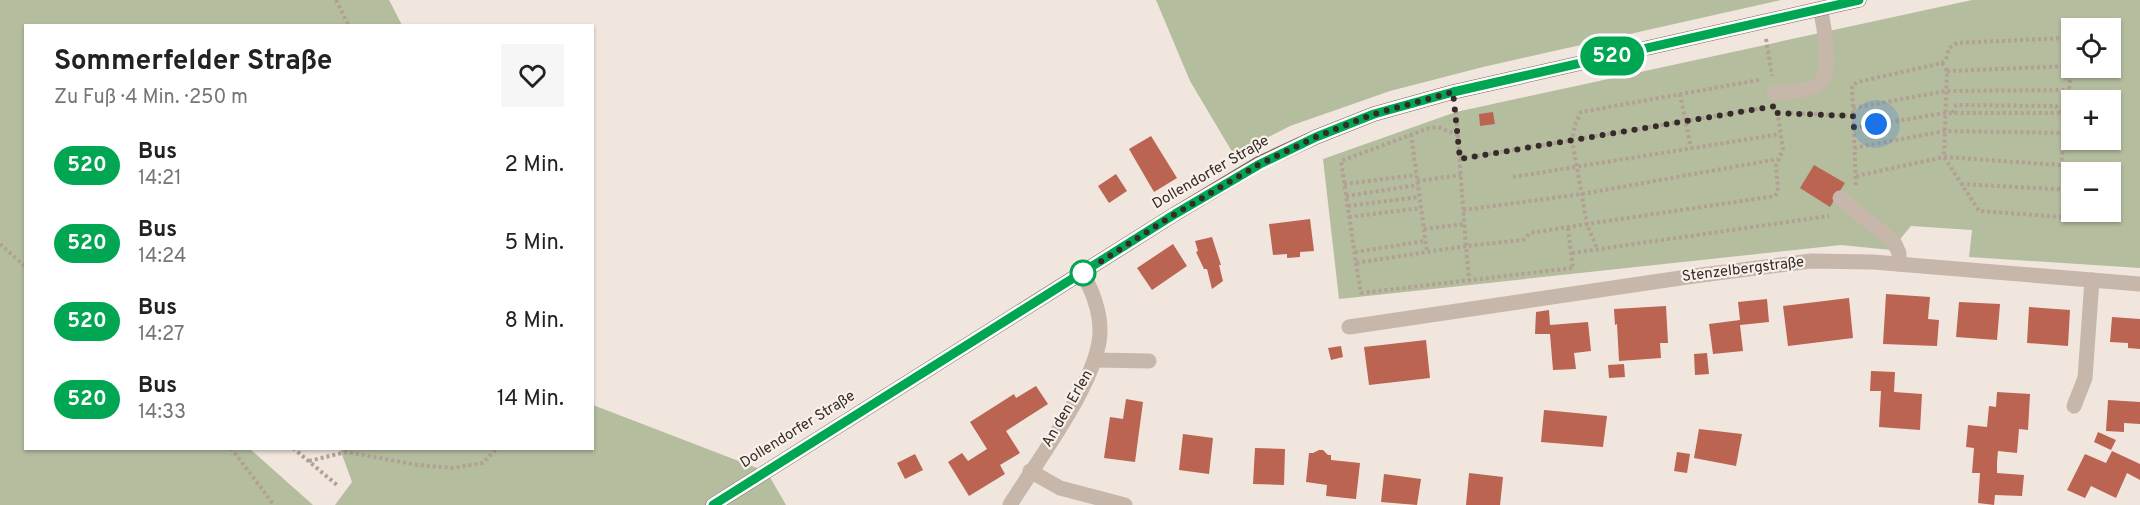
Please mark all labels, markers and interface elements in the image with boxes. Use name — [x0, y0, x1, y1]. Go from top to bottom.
map controls — [2061, 18, 2121, 222]
button: locate — [2061, 18, 2121, 78]
line badge: 520 — [1578, 36, 1646, 76]
text: 520 — [1592, 43, 1632, 70]
text: Sommerfelder Straße — [54, 44, 332, 80]
button: heart — [501, 44, 564, 107]
text: Zu Fuß · 4 Min. · 250 m — [54, 85, 248, 111]
button: + — [2061, 90, 2121, 150]
your location — [1861, 109, 1891, 139]
street label: Dollendorfer Straße — [1149, 132, 1273, 214]
text: Bus — [138, 139, 177, 166]
text: 520 — [67, 152, 107, 179]
text: 2 Min. — [505, 152, 564, 179]
button: − — [2061, 162, 2121, 222]
text: 14:21 — [138, 166, 182, 192]
text: Bus — [138, 217, 177, 244]
text: 520 — [67, 230, 107, 257]
text: 5 Min. — [504, 230, 564, 257]
text: 14:24 — [138, 244, 186, 270]
street label: Stenzelbergstraße — [1681, 253, 1805, 287]
unlabelled marker — [1070, 260, 1096, 286]
text: Bus — [138, 295, 177, 322]
text: 520 — [67, 308, 107, 335]
text: 8 Min. — [505, 308, 564, 335]
text: 14:27 — [138, 322, 184, 348]
street label: An den Erlen — [1038, 367, 1098, 451]
text: Bus — [138, 373, 177, 400]
text: 520 — [67, 386, 107, 413]
text: 14 Min. — [497, 386, 564, 413]
street label: Dollendorfer Straße — [737, 387, 859, 473]
text: 14:33 — [138, 400, 186, 426]

